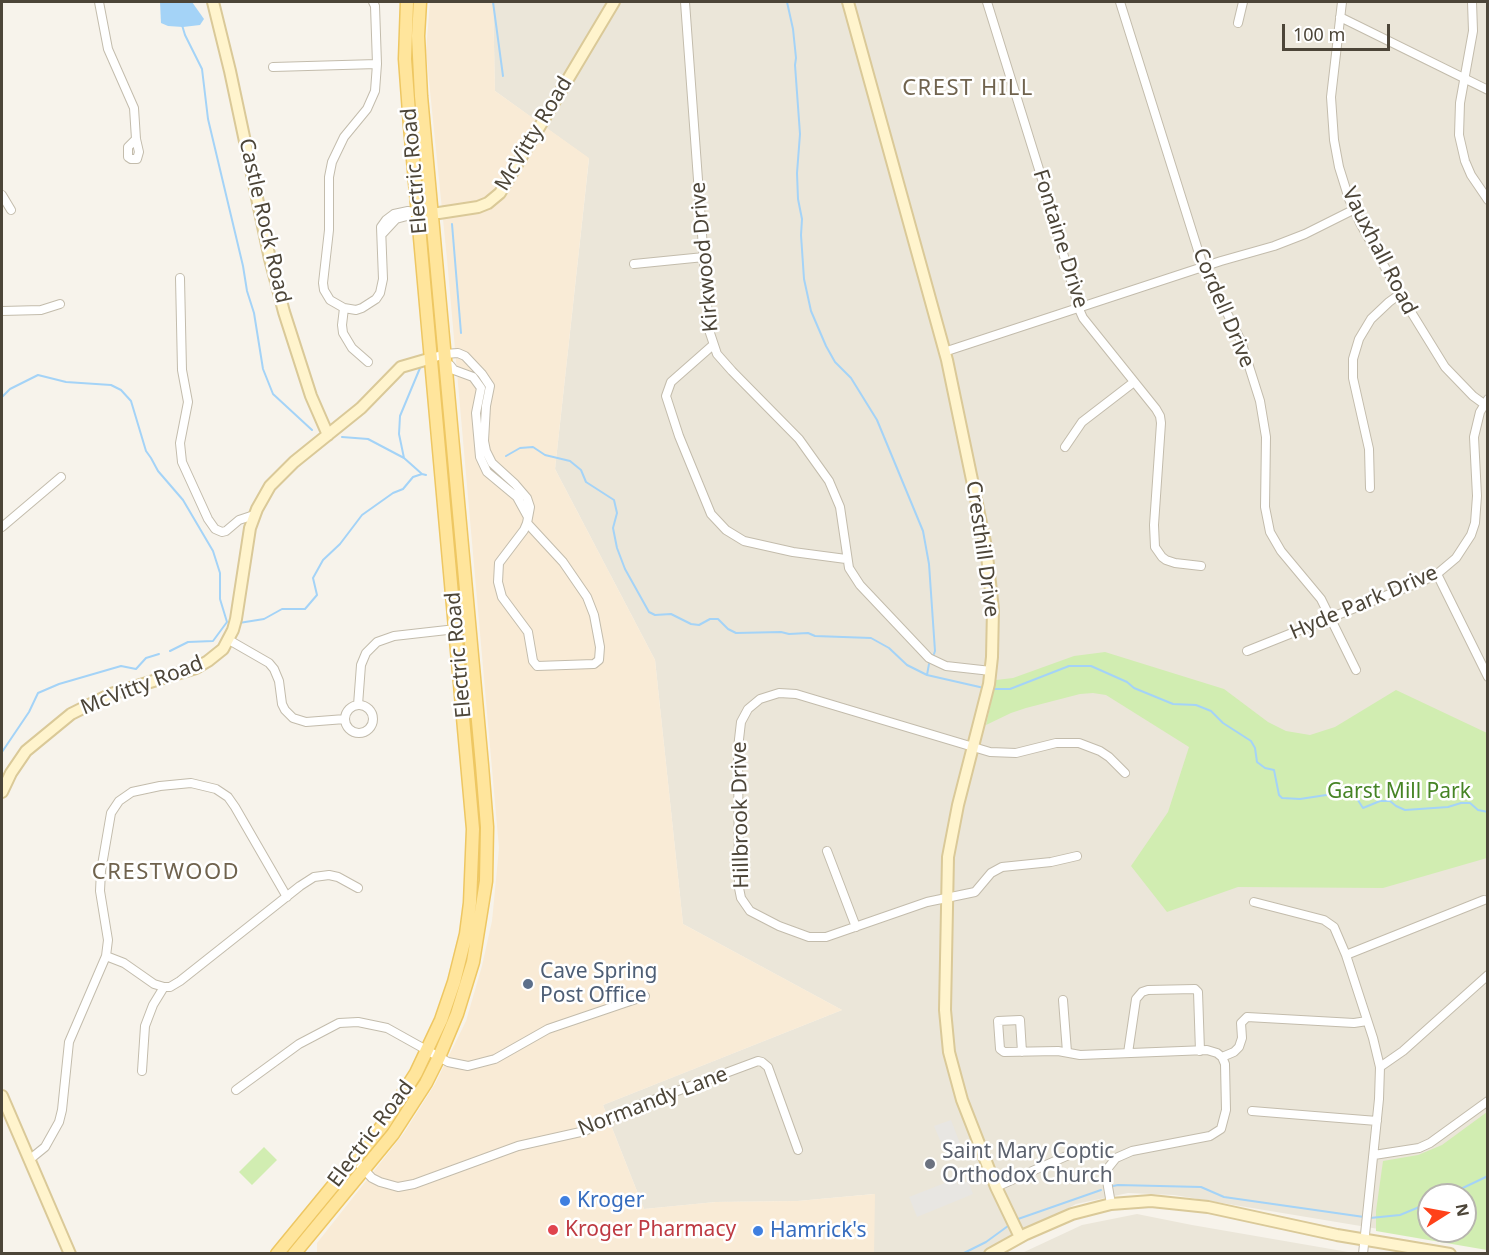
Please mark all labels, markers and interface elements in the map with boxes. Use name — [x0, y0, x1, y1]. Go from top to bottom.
scale bar — [1285, 12, 1393, 50]
text: 100 m — [1293, 22, 1345, 46]
street label: McVitty Road — [490, 72, 578, 196]
district label: CREST HILL — [902, 76, 1034, 102]
street label: Electric Road — [397, 107, 433, 235]
street label: Castle Rock Road — [233, 136, 295, 306]
street label: Fontaine Drive — [1027, 167, 1093, 311]
street label: Kirkwood Drive — [686, 181, 724, 333]
street label: Vauxhall Road — [1336, 183, 1422, 319]
street label: Cordell Drive — [1187, 245, 1259, 371]
street label: Cresthill Drive — [960, 479, 1004, 619]
street label: Hyde Park Drive — [1286, 560, 1442, 646]
street label: Electric Road — [441, 591, 477, 719]
street label: McVitty Road — [77, 651, 207, 721]
street label: Hillbrook Drive — [727, 741, 755, 889]
park label: Garst Mill Park — [1327, 779, 1471, 805]
district label: CRESTWOOD — [92, 860, 240, 886]
place label: Cave Spring Post Office — [540, 959, 657, 1009]
marker: Cave Spring Post Office — [521, 977, 535, 991]
street label: Normandy Lane — [575, 1062, 731, 1142]
street label: Electric Road — [323, 1076, 419, 1192]
place label: Saint Mary Coptic Orthodox Church — [942, 1139, 1114, 1189]
marker: Saint Mary Coptic Orthodox Church — [923, 1157, 937, 1171]
north arrow — [1417, 1183, 1477, 1243]
place label: Kroger — [577, 1188, 644, 1214]
marker: Kroger — [558, 1194, 572, 1208]
text: N — [1451, 1201, 1475, 1218]
place label: Kroger Pharmacy — [565, 1217, 736, 1243]
place label: Hamrick's — [770, 1218, 867, 1244]
marker: Kroger Pharmacy — [546, 1223, 560, 1237]
marker: Hamrick's — [751, 1224, 765, 1238]

